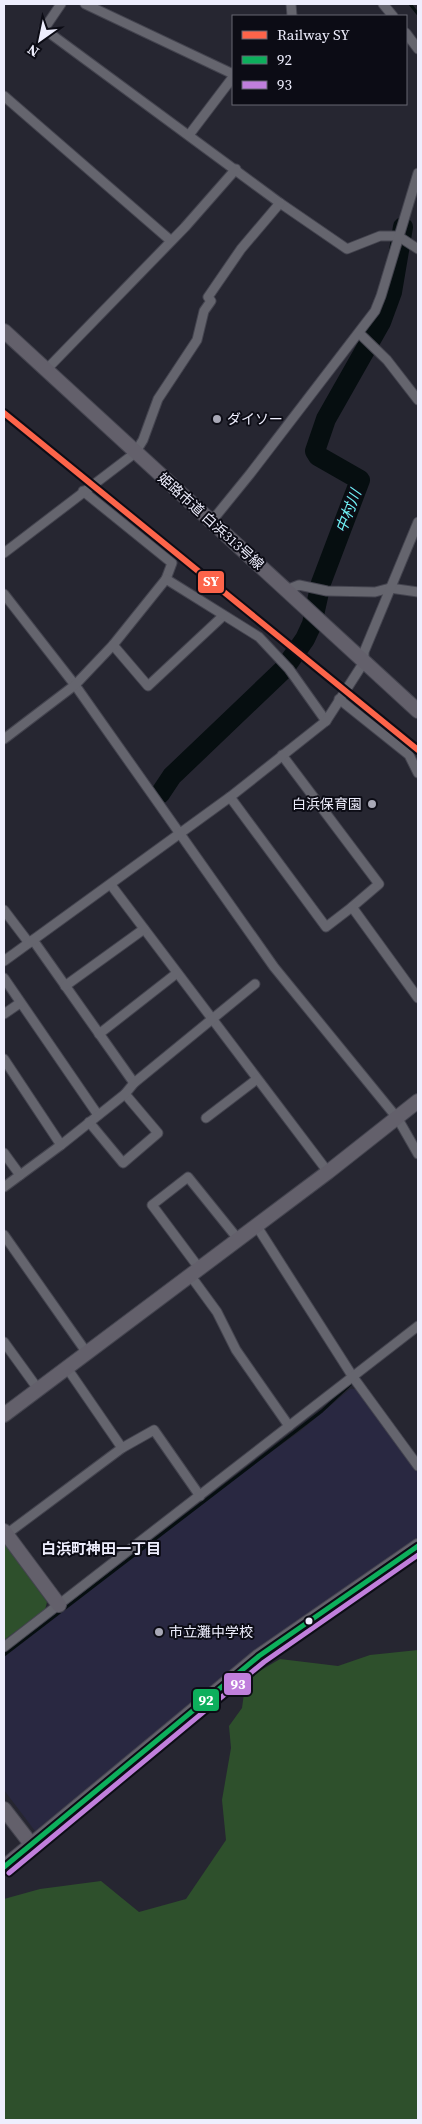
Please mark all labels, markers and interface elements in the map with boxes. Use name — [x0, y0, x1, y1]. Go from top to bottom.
north arrow — [15, 15, 65, 65]
legend — [232, 15, 407, 105]
text: Railway SY — [277, 24, 350, 45]
text: N — [23, 40, 43, 62]
text: 92 — [277, 49, 292, 70]
text: 93 — [277, 74, 292, 95]
place label: ダイソー — [227, 409, 283, 429]
marker: ダイソー — [211, 413, 223, 425]
street label: 姫路市道 白浜313号線 — [154, 468, 268, 574]
water label: 中村川 — [330, 484, 367, 536]
line badge: SY — [197, 570, 225, 594]
text: SY — [203, 571, 219, 591]
place label: 白浜保育園 — [292, 794, 362, 814]
marker: 白浜保育園 — [366, 798, 378, 810]
district label: 白浜町神田一丁目 — [41, 1538, 161, 1559]
unlabelled marker — [304, 1616, 314, 1626]
place label: 市立灘中学校 — [169, 1622, 253, 1642]
marker: 市立灘中学校 — [153, 1626, 165, 1638]
line badge: 93 — [223, 1672, 252, 1696]
text: 93 — [230, 1674, 246, 1694]
line badge: 92 — [192, 1688, 220, 1712]
text: 92 — [198, 1690, 214, 1710]

